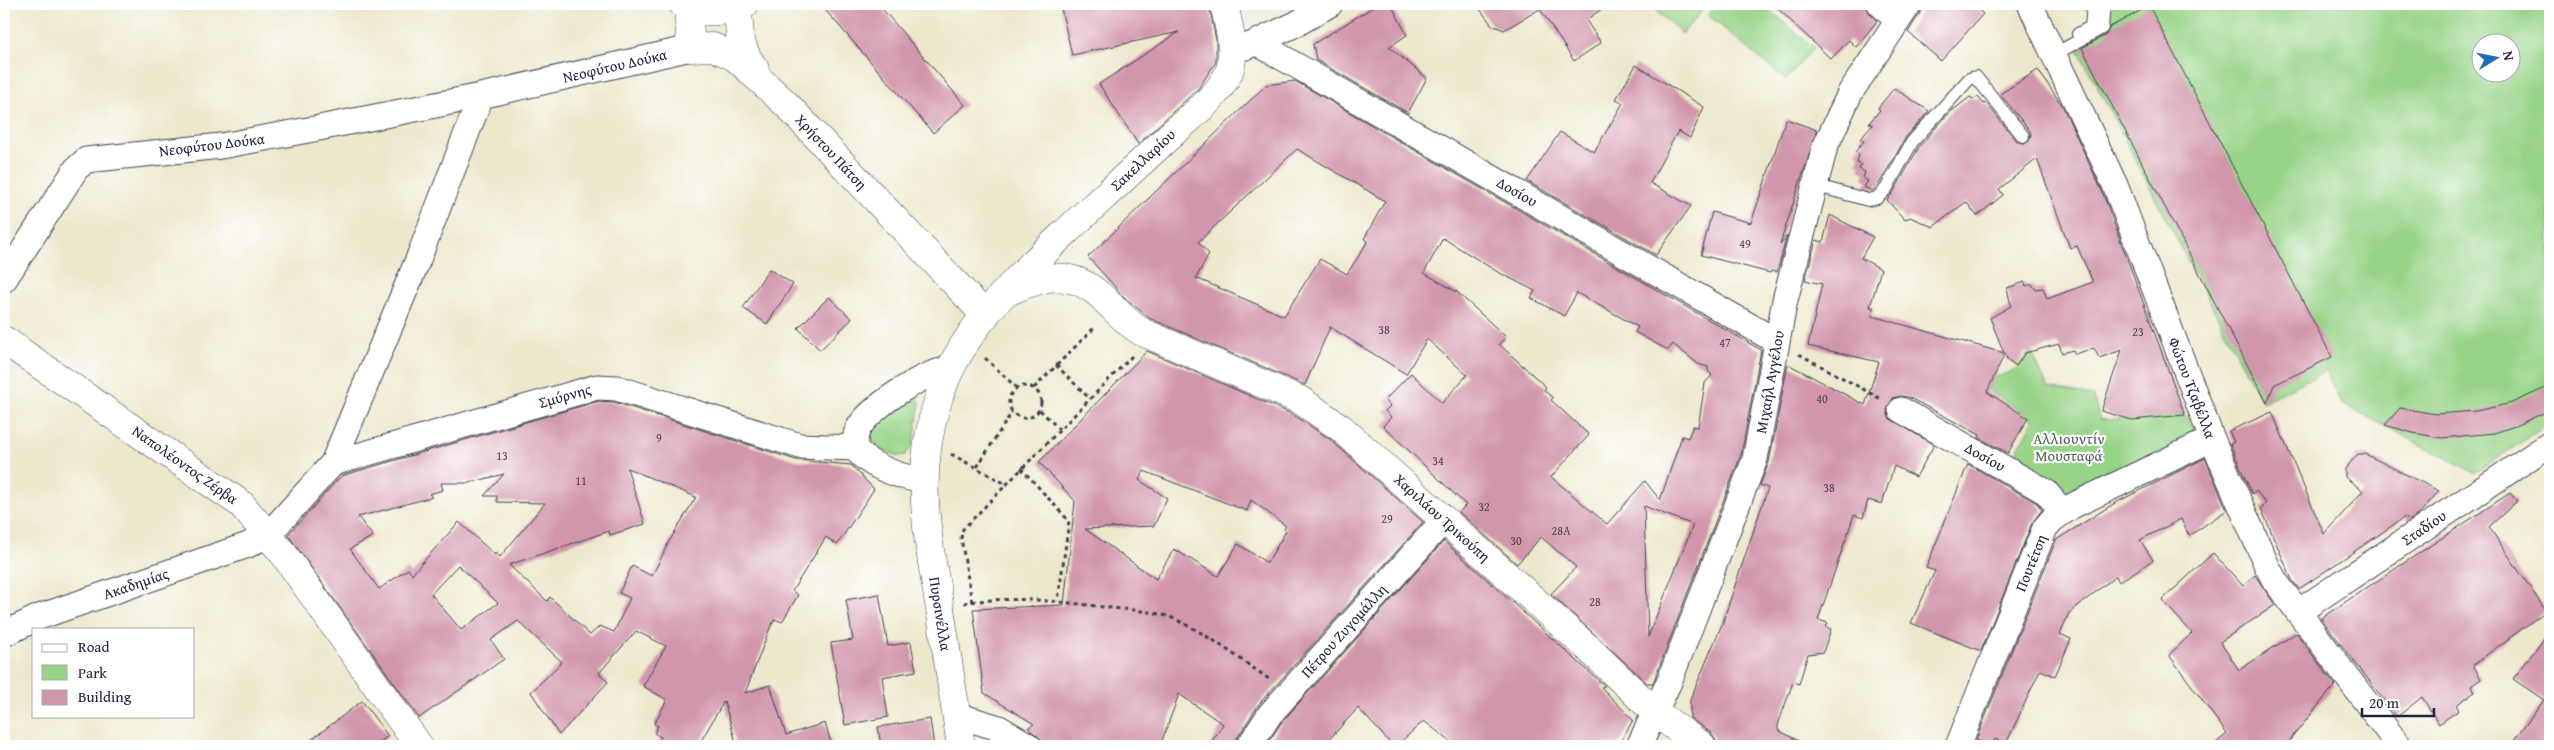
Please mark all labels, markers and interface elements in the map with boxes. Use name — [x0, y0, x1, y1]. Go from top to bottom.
north arrow — [2472, 32, 2522, 82]
street label: Νεοφύτου Δούκα — [561, 43, 669, 88]
text: N — [2498, 49, 2520, 63]
street label: Χρήστου Πάτση — [791, 109, 872, 194]
street label: Σακελλαρίου — [1106, 124, 1180, 195]
street label: Νεοφύτου Δούκα — [158, 128, 266, 161]
street label: Δοσίου — [1493, 172, 1542, 212]
house number: 49 — [1739, 235, 1751, 252]
house number: 38 — [1378, 321, 1390, 338]
house number: 23 — [2132, 323, 2144, 340]
street label: Μιχαήλ Αγγέλου — [1750, 329, 1789, 435]
house number: 47 — [1719, 334, 1731, 351]
street label: Φώτου Τζαβέλλα — [2163, 334, 2221, 442]
street label: Σμύρνης — [536, 378, 594, 413]
house number: 40 — [1816, 390, 1828, 407]
street label: Ναπολέοντος Ζέρβα — [128, 420, 242, 509]
park label: Αλλιουντίν Μουσταφά — [2033, 428, 2105, 466]
house number: 9 — [656, 429, 662, 446]
street label: Δοσίου — [1961, 437, 2010, 476]
house number: 13 — [496, 447, 508, 464]
house number: 34 — [1432, 452, 1444, 469]
street label: Χαριλάου Τρικούπη — [1390, 469, 1495, 567]
house number: 11 — [575, 472, 587, 489]
house number: 38 — [1823, 479, 1835, 496]
house number: 32 — [1478, 498, 1490, 515]
street label: Σταδίου — [2397, 505, 2450, 550]
house number: 29 — [1381, 510, 1393, 527]
house number: 28Α — [1552, 522, 1571, 539]
street label: Πουτέτση — [2010, 531, 2051, 595]
house number: 30 — [1510, 532, 1522, 549]
street label: Ακαδημίας — [100, 562, 172, 605]
street label: Πυρσινέλλα — [924, 575, 957, 653]
street label: Πέτρου Ζυγομάλλη — [1296, 579, 1391, 682]
house number: 28 — [1589, 593, 1601, 610]
legend — [32, 628, 195, 718]
text: Road — [78, 636, 109, 657]
text: Park — [78, 662, 107, 683]
scale bar — [2362, 685, 2434, 717]
text: Building — [78, 686, 132, 707]
text: 20 m — [2369, 692, 2400, 713]

